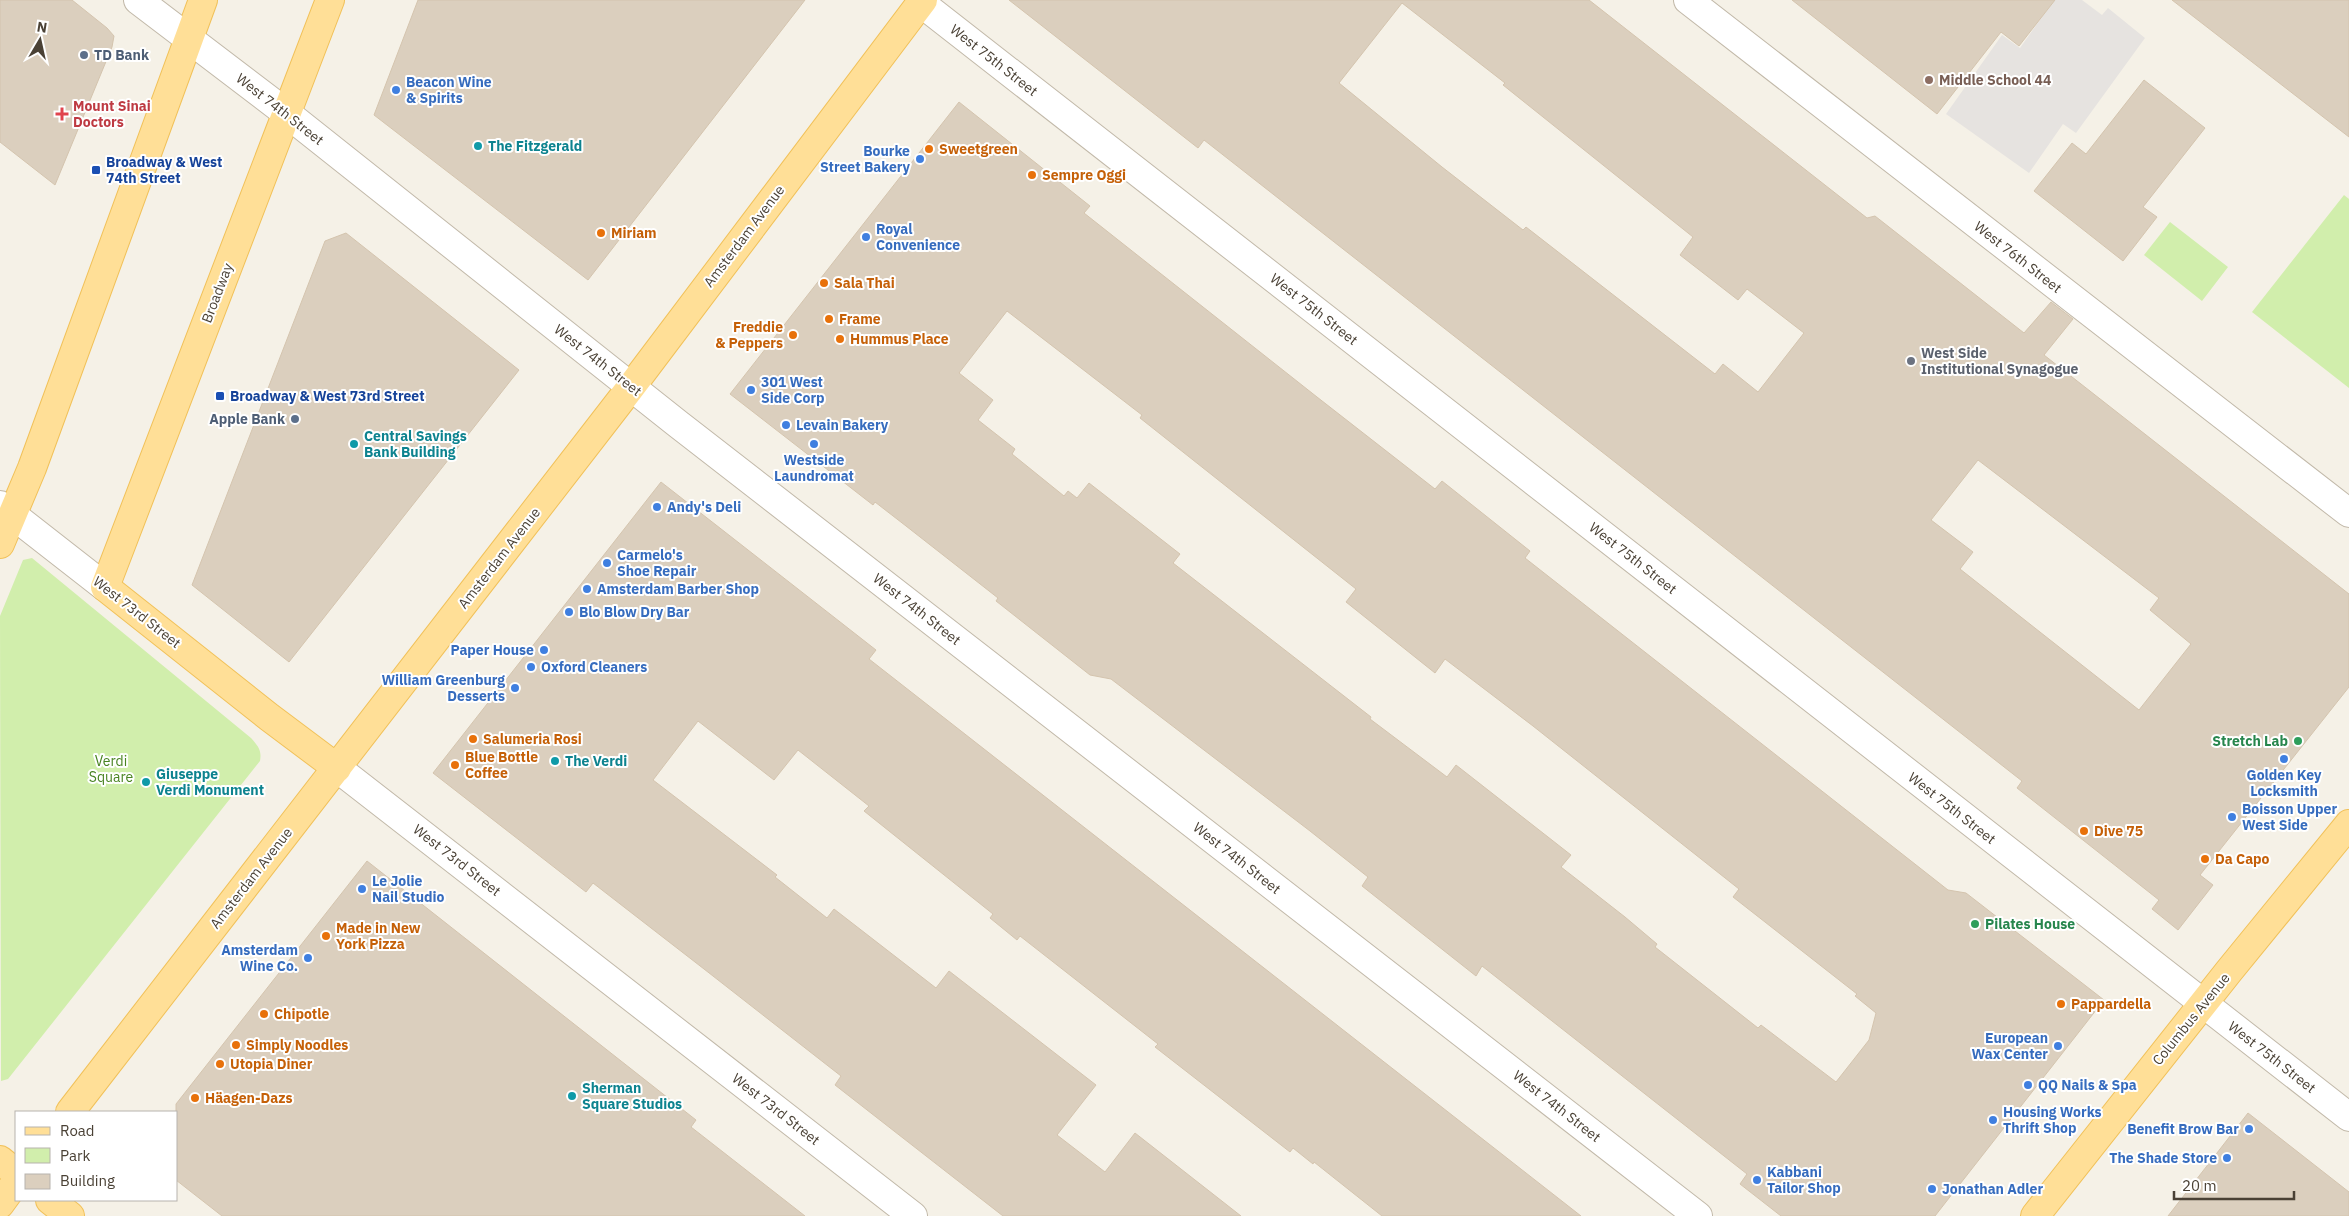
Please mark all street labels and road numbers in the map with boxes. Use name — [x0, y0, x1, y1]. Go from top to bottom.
street label: West 75th Street — [947, 20, 1041, 100]
street label: West 74th Street — [233, 69, 327, 149]
street label: Amsterdam Avenue — [700, 181, 789, 291]
street label: West 76th Street — [1971, 217, 2065, 297]
street label: Broadway — [197, 261, 237, 325]
street label: West 75th Street — [1267, 269, 1361, 349]
street label: West 74th Street — [551, 320, 645, 400]
street label: Amsterdam Avenue — [454, 504, 544, 612]
street label: West 75th Street — [1586, 518, 1680, 598]
street label: West 74th Street — [870, 569, 964, 649]
street label: West 73rd Street — [89, 572, 185, 652]
street label: West 75th Street — [1905, 768, 1999, 848]
street label: West 74th Street — [1190, 818, 1284, 898]
street label: West 73rd Street — [409, 820, 505, 900]
street label: Amsterdam Avenue — [206, 824, 296, 932]
street label: Columbus Avenue — [2148, 969, 2234, 1069]
street label: West 75th Street — [2225, 1017, 2319, 1097]
street label: West 74th Street — [1510, 1066, 1604, 1146]
street label: West 73rd Street — [728, 1069, 824, 1149]

